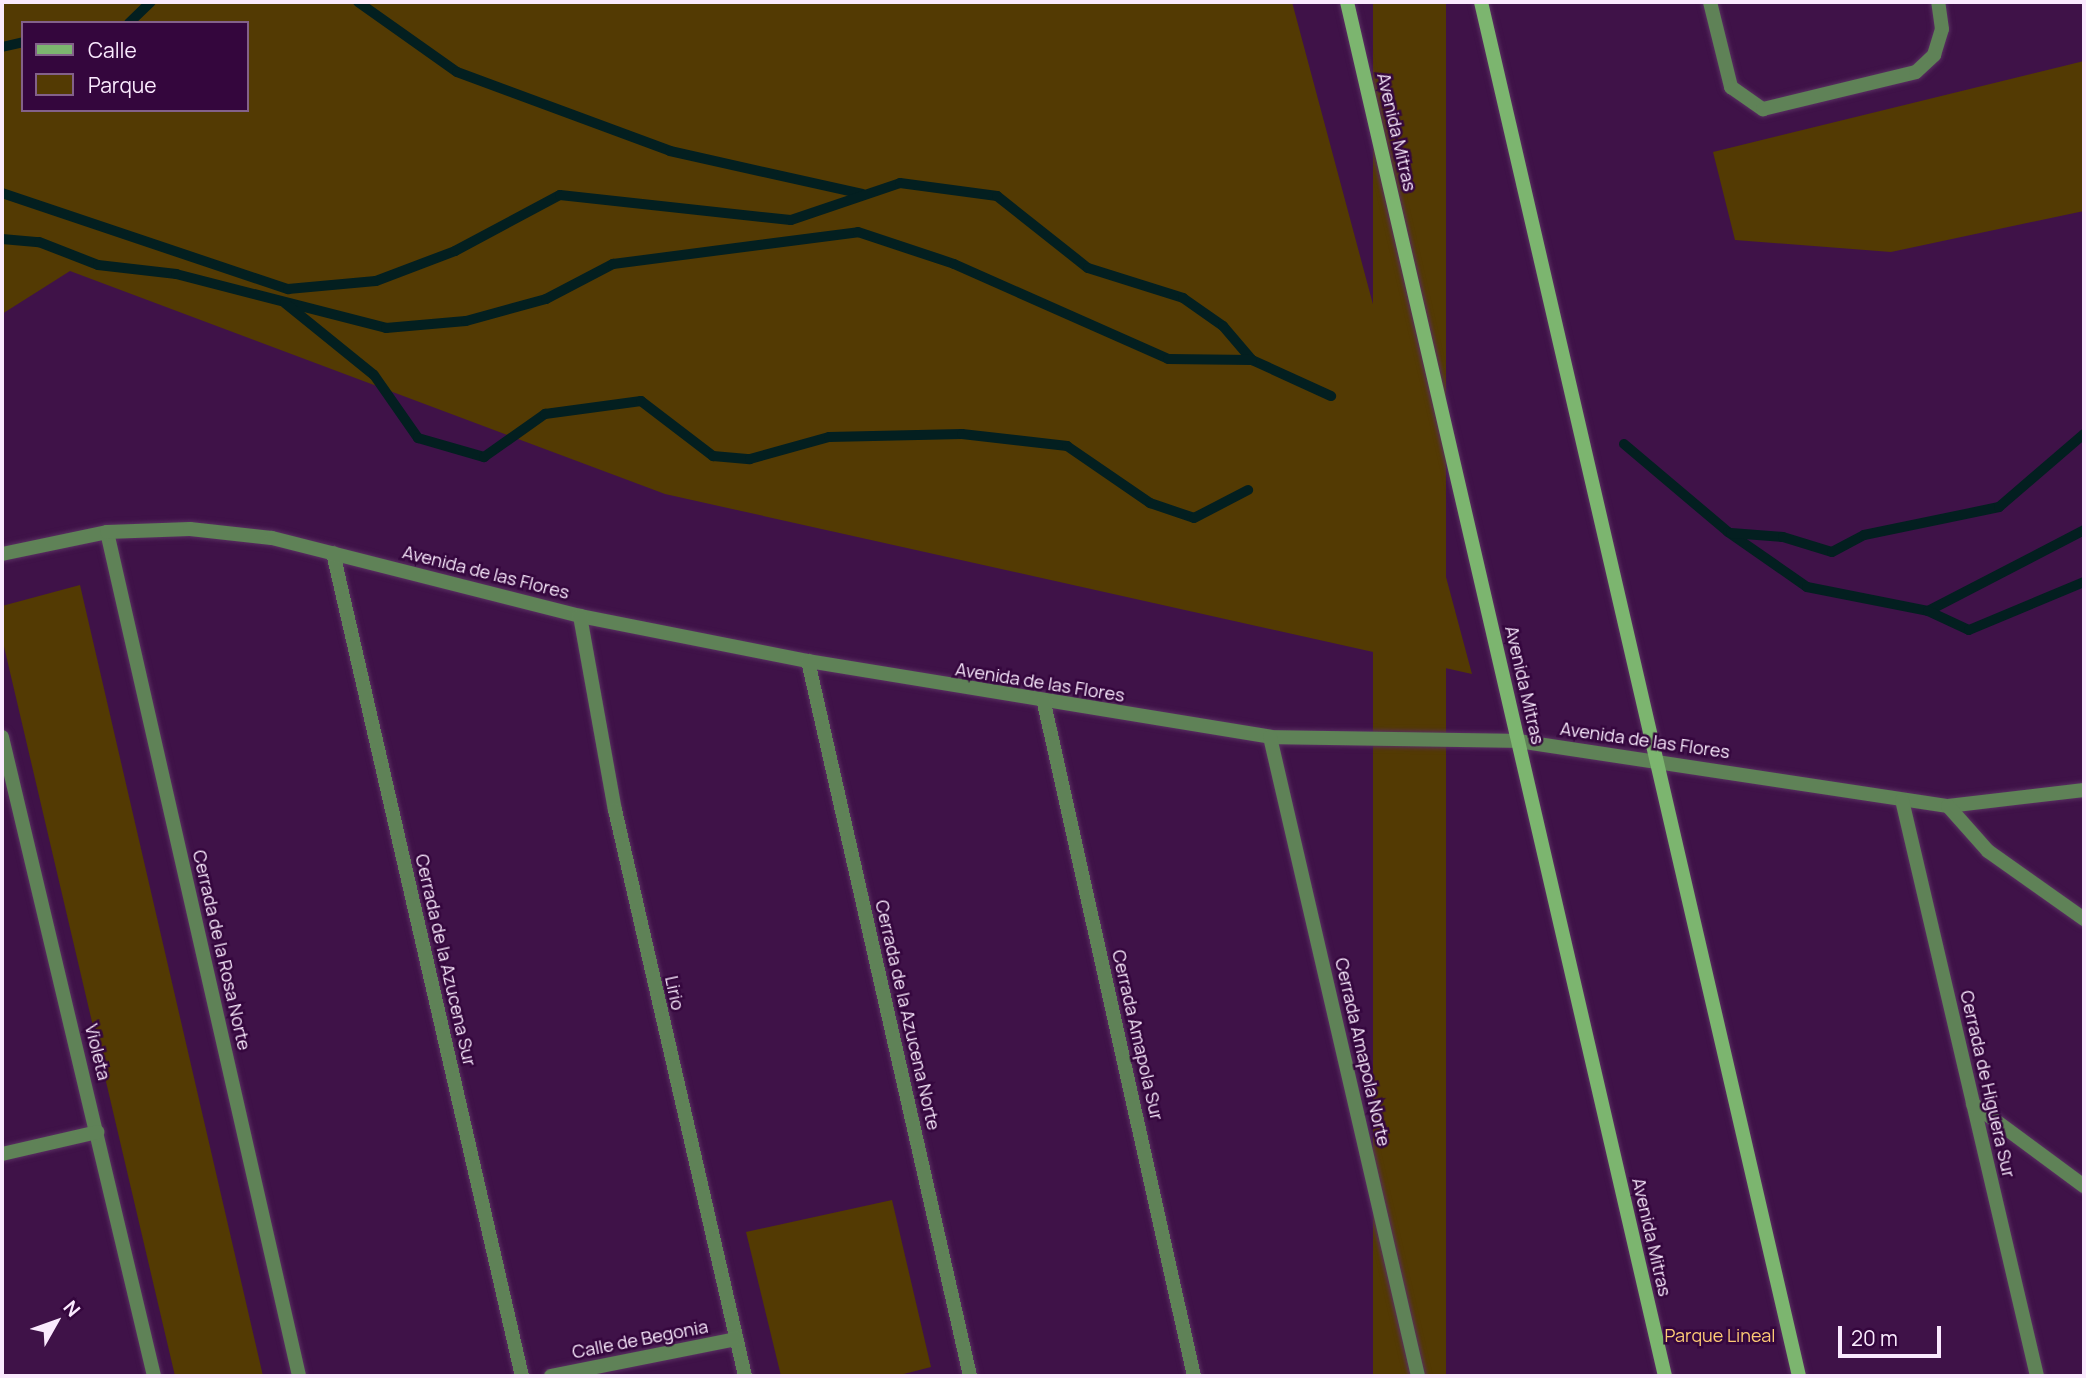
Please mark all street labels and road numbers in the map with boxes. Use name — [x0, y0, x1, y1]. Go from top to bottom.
street label: Avenida Mitras — [1373, 71, 1421, 193]
street label: Avenida de las Flores — [400, 541, 572, 603]
street label: Avenida Mitras — [1501, 624, 1549, 746]
street label: Avenida de las Flores — [954, 658, 1126, 706]
street label: Avenida de las Flores — [1559, 717, 1731, 763]
street label: Cerrada de la Rosa Norte — [188, 848, 256, 1052]
street label: Cerrada de la Azucena Sur — [411, 852, 481, 1068]
street label: Cerrada de la Azucena Norte — [871, 898, 945, 1132]
street label: Cerrada Amapola Sur — [1108, 948, 1168, 1122]
street label: Cerrada Amapola Norte — [1331, 956, 1395, 1148]
street label: Lirio — [661, 974, 689, 1012]
street label: Cerrada de Higuera Sur — [1956, 988, 2020, 1180]
street label: Violeta — [81, 1022, 115, 1082]
street label: Avenida Mitras — [1628, 1176, 1676, 1298]
street label: Calle de Begonia — [570, 1315, 710, 1363]

